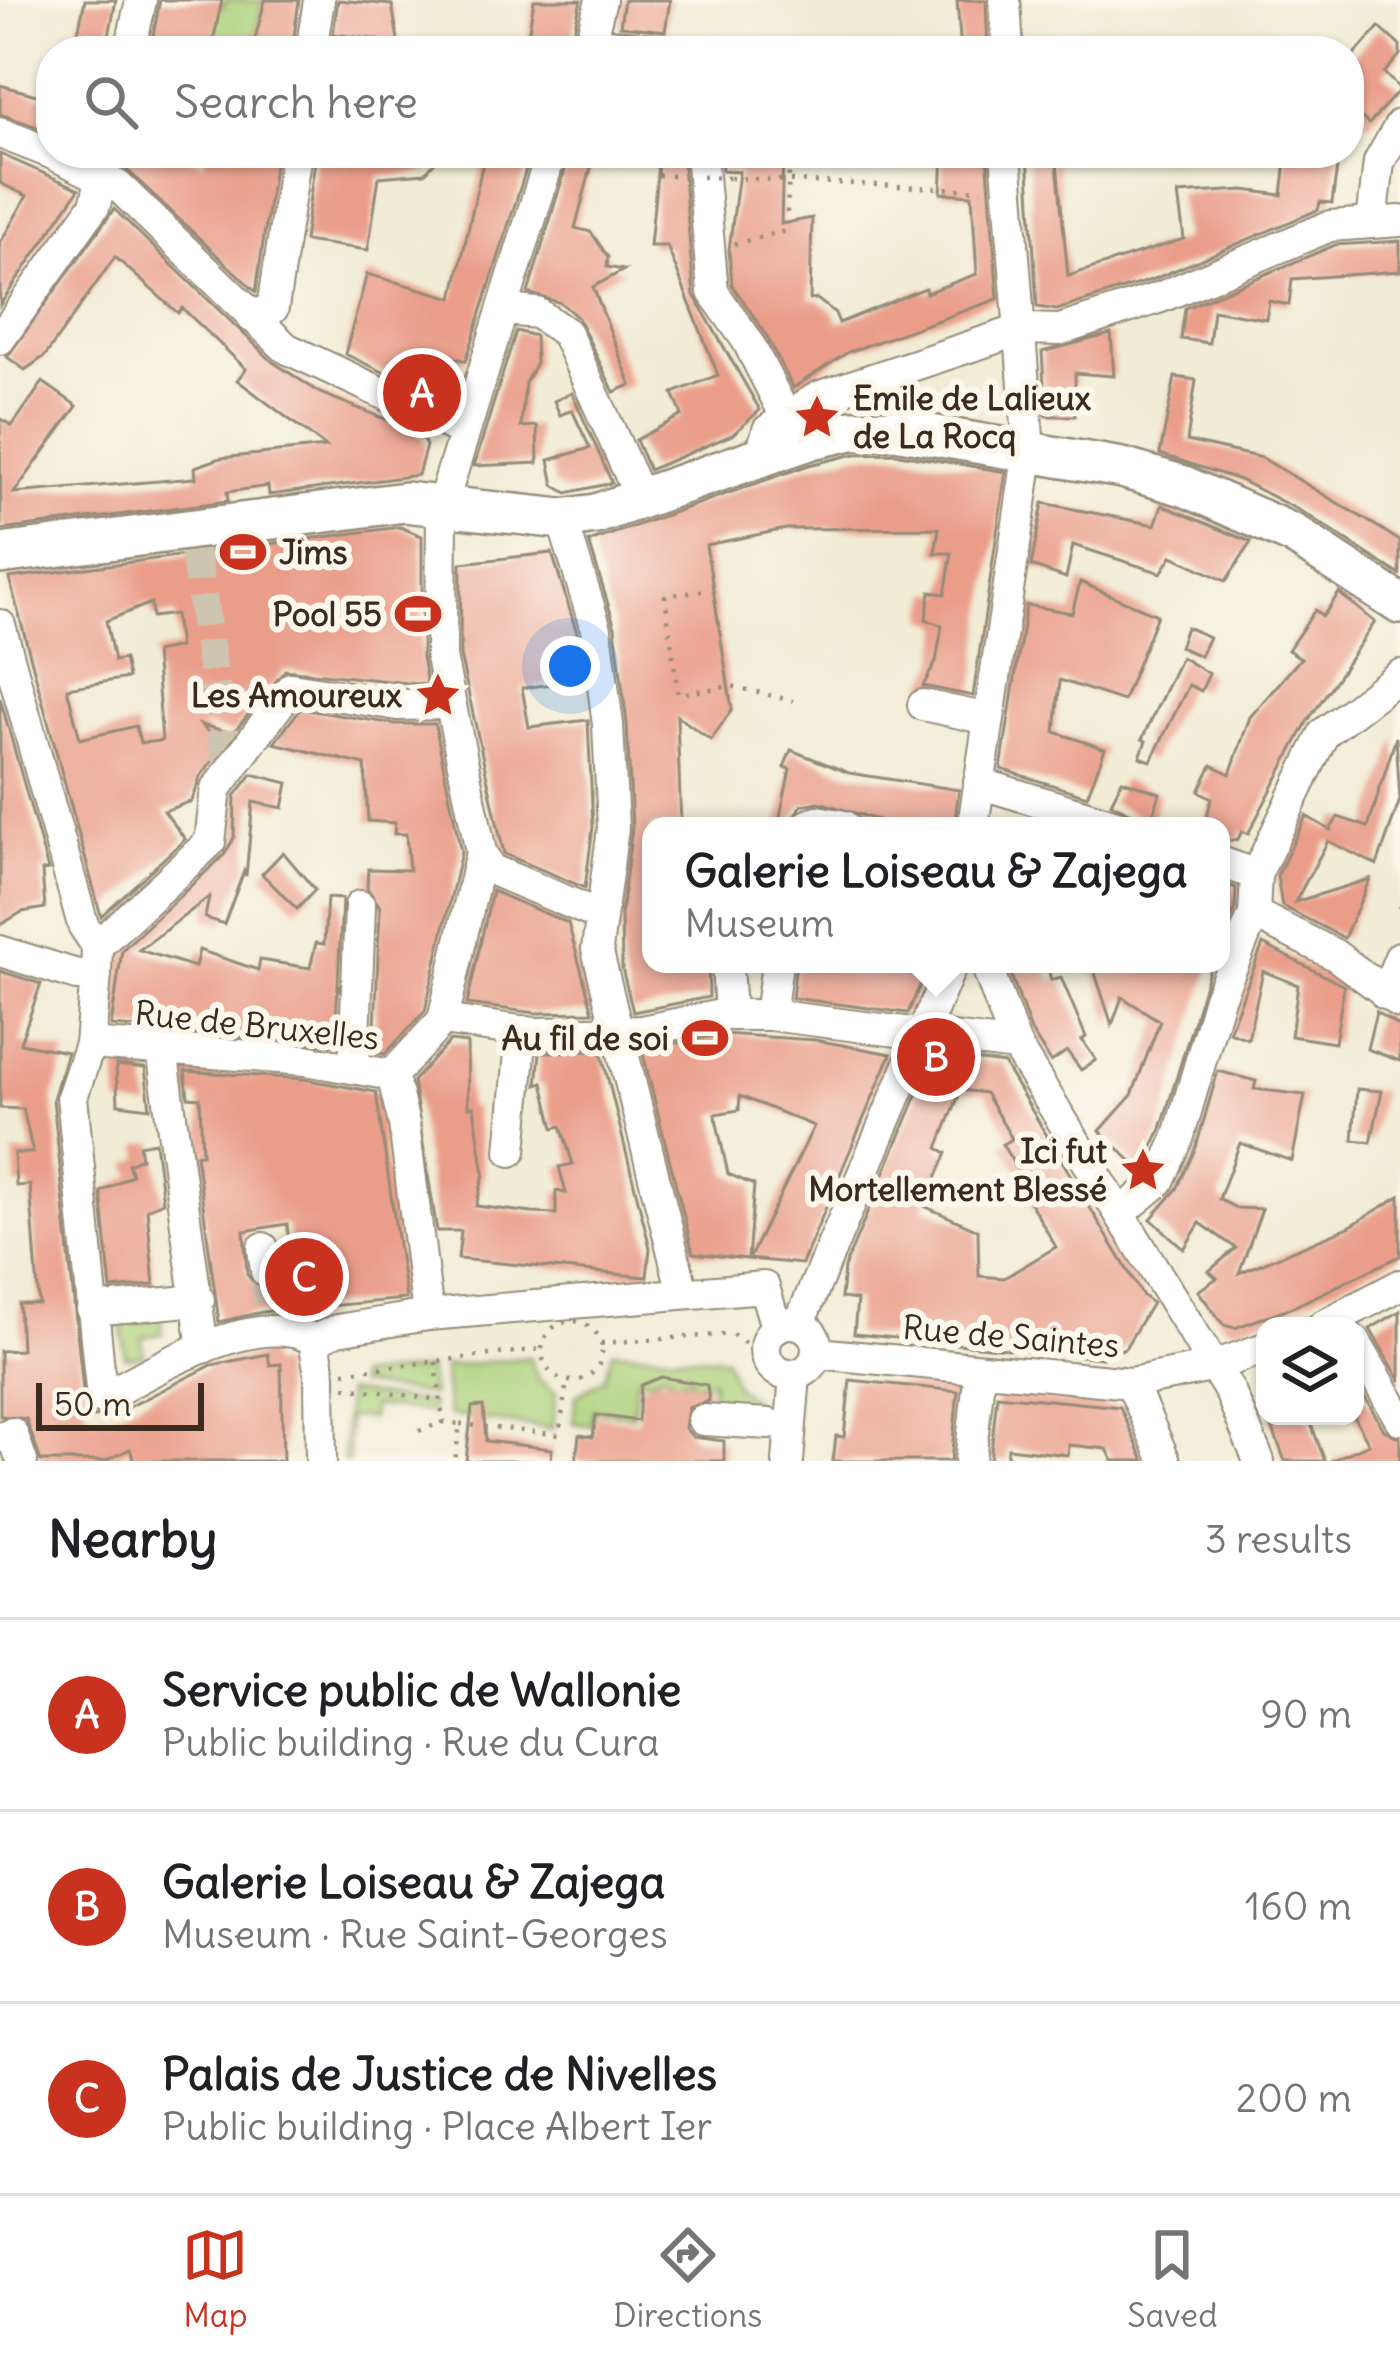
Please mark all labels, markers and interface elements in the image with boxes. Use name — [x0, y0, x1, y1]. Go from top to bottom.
search box — [36, 36, 1364, 168]
icon: search — [78, 69, 144, 135]
text: Search here — [174, 74, 418, 130]
pin: A — [383, 348, 461, 438]
place label: Emile de Lalieux de La Rocq — [853, 377, 1092, 457]
place icon: Emile de Lalieux de La Rocq — [792, 392, 842, 442]
sports icon: Jims — [218, 527, 268, 577]
place label: Jims — [279, 531, 347, 573]
sports icon: Pool 55 — [393, 589, 443, 639]
place label: Pool 55 — [273, 593, 382, 635]
your location — [540, 636, 600, 696]
place icon: Les Amoureux — [413, 670, 463, 720]
place label: Les Amoureux — [191, 674, 403, 716]
popup — [642, 817, 1230, 973]
text: Galerie Loiseau & Zajega — [684, 843, 1188, 899]
text: Museum — [684, 899, 834, 948]
street label: Rue de Bruxelles — [133, 991, 381, 1059]
pin: B — [897, 1012, 975, 1102]
sports icon: Au fil de soi — [680, 1013, 730, 1063]
place label: Au fil de soi — [501, 1017, 669, 1059]
place label: Ici fut Mortellement Blessé — [808, 1130, 1107, 1210]
place icon: Ici fut Mortellement Blessé — [1118, 1145, 1168, 1195]
pin: C — [265, 1232, 343, 1322]
street label: Rue de Saintes — [901, 1306, 1121, 1366]
map controls — [1256, 1317, 1364, 1425]
button: layers — [1256, 1317, 1364, 1425]
scale bar — [36, 1377, 204, 1430]
text: 50 m — [54, 1383, 131, 1425]
text: Nearby — [48, 1507, 217, 1571]
text: 3 results — [1205, 1515, 1352, 1564]
text: Service public de Wallonie — [162, 1662, 681, 1718]
text: A — [74, 1690, 100, 1739]
text: 90 m — [1260, 1690, 1352, 1739]
text: Public building · Rue du Cura — [162, 1718, 659, 1767]
text: Galerie Loiseau & Zajega — [162, 1854, 665, 1910]
text: B — [74, 1882, 100, 1931]
text: 160 m — [1245, 1882, 1352, 1931]
text: Museum · Rue Saint-Georges — [162, 1910, 668, 1959]
text: Palais de Justice de Nivelles — [162, 2046, 717, 2102]
text: C — [74, 2074, 100, 2123]
text: 200 m — [1236, 2074, 1352, 2123]
text: Public building · Place Albert Ier — [162, 2102, 712, 2151]
tab: Map — [182, 2222, 248, 2336]
tab: Directions — [613, 2222, 762, 2336]
tab: Saved — [1127, 2222, 1218, 2336]

